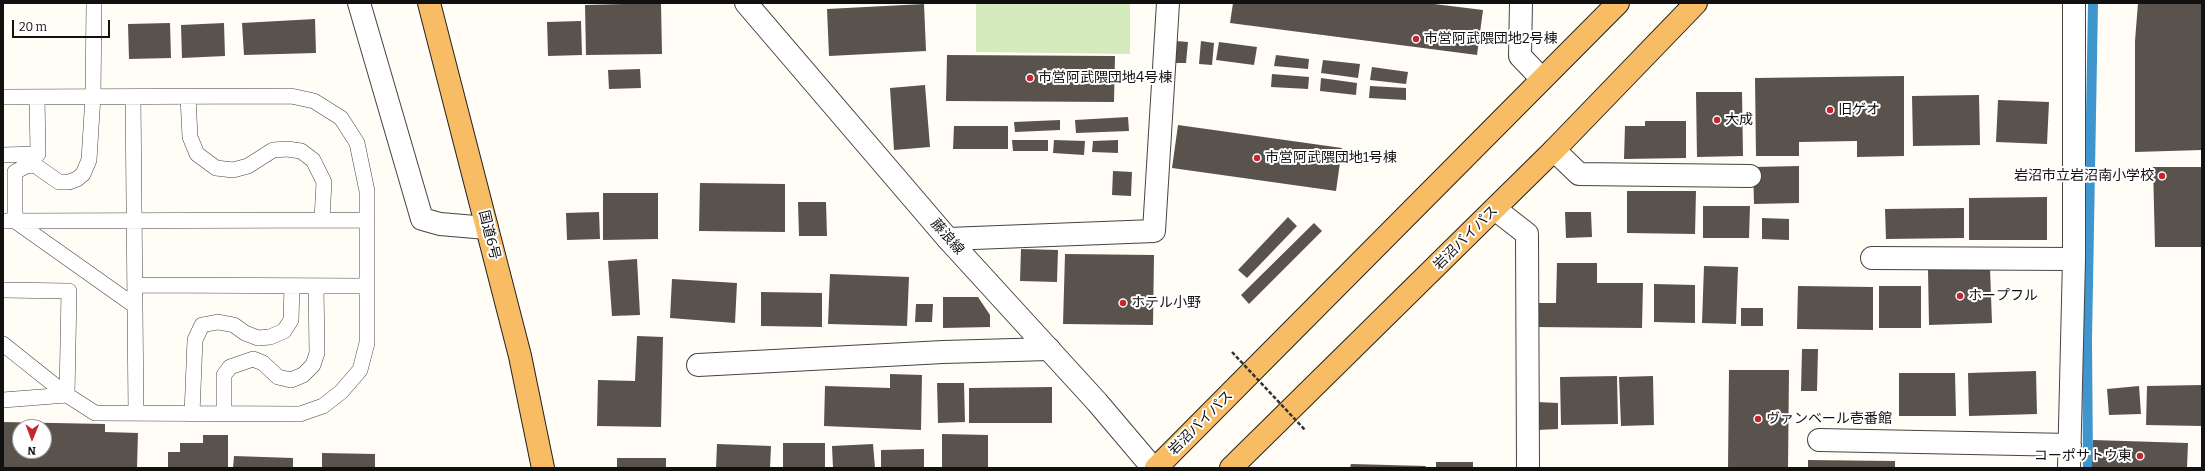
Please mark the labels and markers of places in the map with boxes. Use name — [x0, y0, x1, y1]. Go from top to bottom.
place label: 市営阿武隈団地2号棟 — [1424, 31, 1558, 47]
marker: 市営阿武隈団地2号棟 — [1411, 34, 1421, 44]
place label: 市営阿武隈団地4号棟 — [1038, 70, 1172, 86]
marker: 市営阿武隈団地4号棟 — [1025, 73, 1035, 83]
place label: 旧ゲオ — [1838, 102, 1880, 118]
marker: 旧ゲオ — [1825, 105, 1835, 115]
place label: 大成 — [1725, 112, 1753, 128]
marker: 大成 — [1712, 115, 1722, 125]
place label: 市営阿武隈団地1号棟 — [1265, 150, 1397, 166]
marker: 市営阿武隈団地1号棟 — [1252, 153, 1262, 163]
place label: 岩沼市立岩沼南小学校 — [2014, 168, 2154, 184]
marker: 岩沼市立岩沼南小学校 — [2157, 171, 2167, 181]
place label: ホープフル — [1968, 288, 2038, 304]
marker: ホープフル — [1955, 291, 1965, 301]
place label: ホテル小野 — [1131, 295, 1201, 311]
marker: ホテル小野 — [1118, 298, 1128, 308]
place label: ヴァンベール壱番館 — [1766, 411, 1892, 427]
marker: ヴァンベール壱番館 — [1753, 414, 1763, 424]
place label: コーポサトウ東 — [2034, 448, 2132, 464]
marker: コーポサトウ東 — [2135, 451, 2145, 461]

